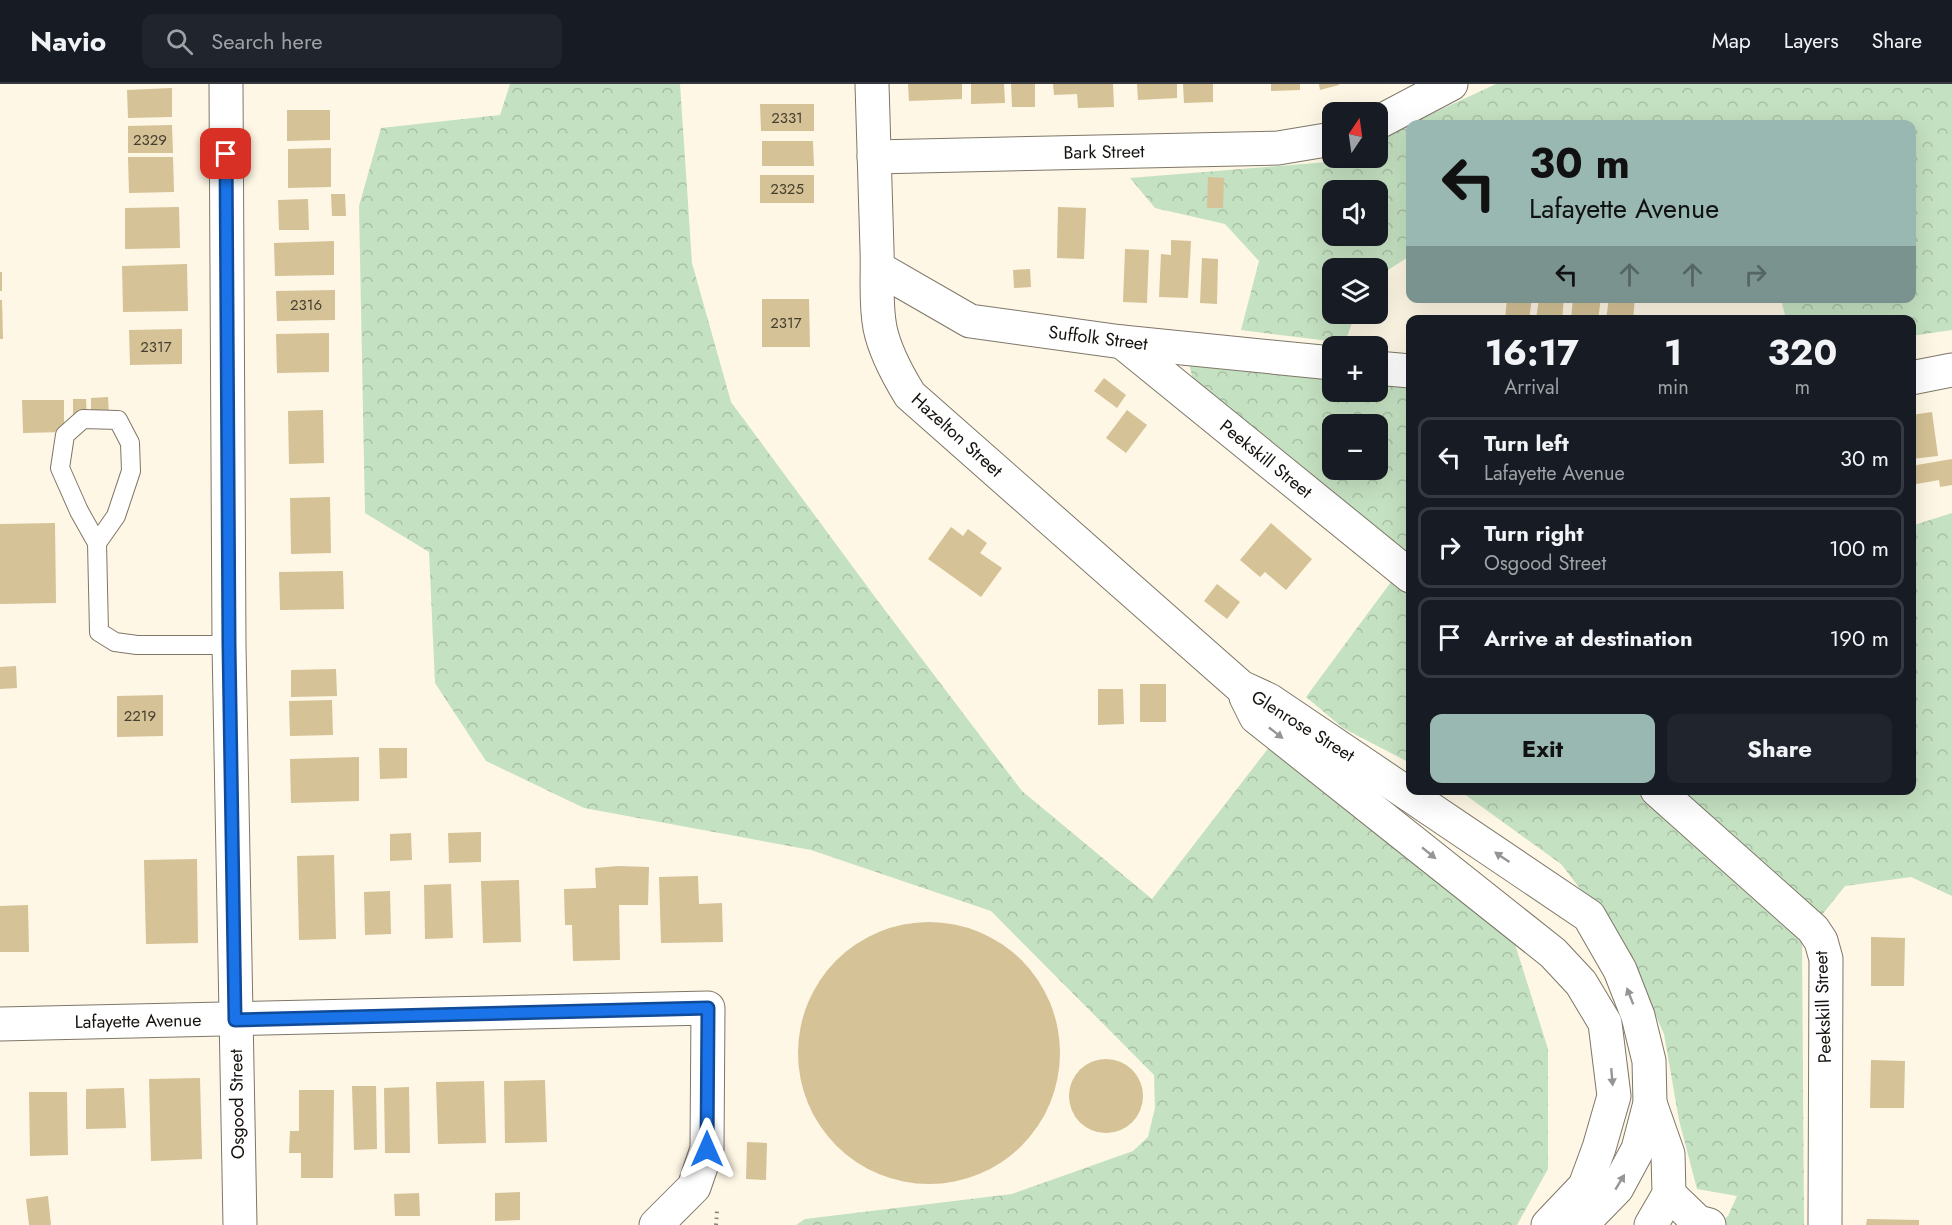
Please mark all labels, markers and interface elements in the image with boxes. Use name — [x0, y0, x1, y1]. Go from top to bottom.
search box — [142, 14, 562, 68]
text: Navio — [30, 21, 106, 62]
icon: search — [163, 25, 196, 58]
text: Search here — [211, 25, 322, 57]
text: Map — [1712, 26, 1751, 56]
text: Layers — [1784, 26, 1839, 56]
text: Share — [1872, 26, 1922, 56]
north arrow — [1322, 102, 1388, 168]
map controls — [1322, 102, 1388, 480]
house number: 2331 — [771, 107, 803, 129]
pin — [200, 128, 251, 179]
house number: 2329 — [133, 129, 167, 151]
text: 30 m — [1529, 133, 1630, 194]
icon: arrive — [209, 137, 242, 170]
street label: Bark Street — [1063, 138, 1145, 166]
icon: left — [1430, 144, 1508, 222]
house number: 2325 — [770, 178, 804, 200]
button: sound — [1322, 180, 1388, 246]
text: Lafayette Avenue — [1529, 189, 1719, 228]
button: layers — [1322, 258, 1388, 324]
icon: left — [1550, 258, 1583, 291]
icon: ahead — [1613, 258, 1646, 291]
icon: ahead — [1676, 258, 1709, 291]
icon: right — [1739, 258, 1772, 291]
house number: 2316 — [290, 294, 322, 316]
house number: 2317 — [770, 312, 802, 334]
street label: Suffolk Street — [1047, 319, 1150, 357]
text: 16:17 — [1485, 326, 1579, 378]
text: 1 — [1664, 326, 1682, 378]
text: 320 — [1767, 326, 1837, 378]
house number: 2317 — [140, 336, 172, 358]
button: + — [1322, 336, 1388, 402]
text: Arrival — [1504, 373, 1559, 402]
text: min — [1657, 373, 1689, 402]
text: m — [1795, 373, 1810, 402]
street label: Hazelton Street — [906, 387, 1009, 484]
street label: Peekskill Street — [1214, 414, 1318, 505]
button: − — [1322, 414, 1388, 480]
text: Turn left — [1484, 427, 1569, 459]
icon: left — [1433, 441, 1466, 474]
text: 30 m — [1840, 442, 1889, 474]
text: Lafayette Avenue — [1484, 459, 1625, 488]
text: Turn right — [1484, 517, 1584, 549]
icon: right — [1433, 531, 1466, 564]
text: 100 m — [1829, 532, 1889, 564]
text: Osgood Street — [1484, 549, 1606, 578]
icon: arrive — [1433, 621, 1466, 654]
text: Arrive at destination — [1484, 622, 1693, 654]
text: 190 m — [1829, 622, 1889, 654]
street label: Glenrose Street — [1246, 684, 1360, 768]
house number: 2219 — [124, 705, 156, 727]
button: Exit — [1430, 714, 1655, 783]
button: Share — [1667, 714, 1892, 783]
one-way arrow — [1268, 726, 1283, 738]
one-way arrow — [1421, 847, 1437, 860]
one-way arrow — [1494, 852, 1510, 863]
street label: Peekskill Street — [1808, 950, 1838, 1064]
one-way arrow — [1625, 987, 1634, 1005]
street label: Lafayette Avenue — [74, 1007, 202, 1035]
street label: Osgood Street — [223, 1048, 251, 1159]
one-way arrow — [1607, 1068, 1617, 1087]
position arrow — [675, 1117, 739, 1181]
one-way arrow — [1614, 1174, 1625, 1190]

